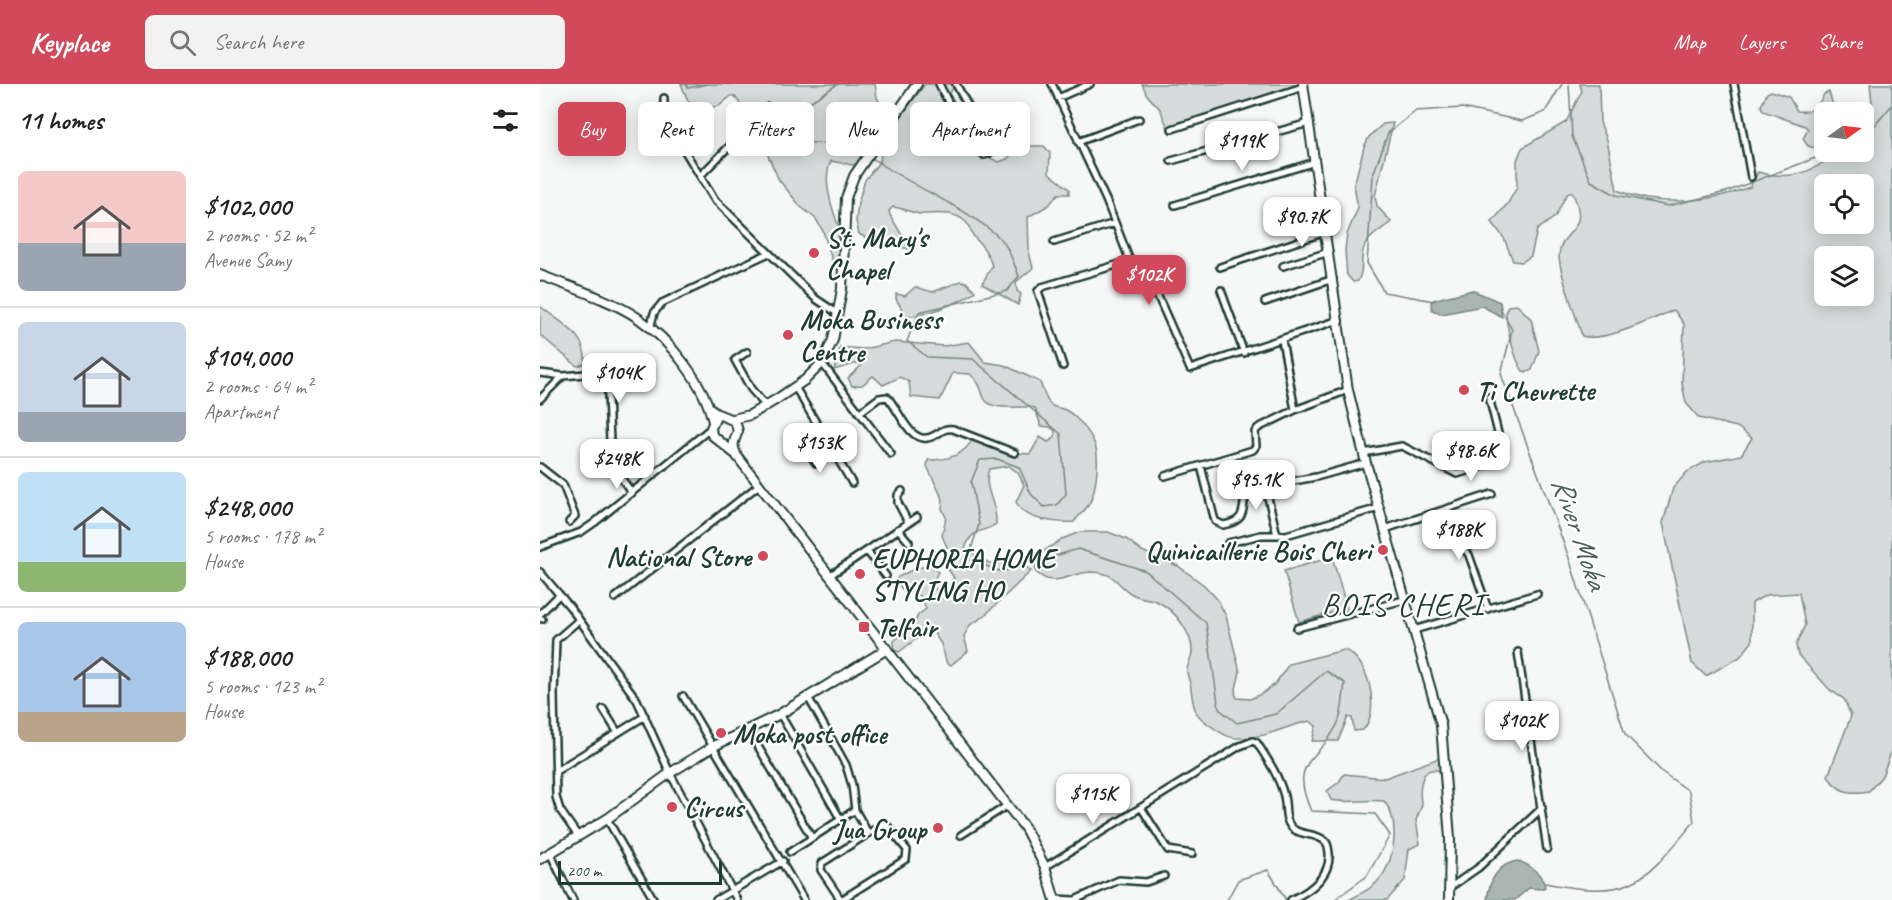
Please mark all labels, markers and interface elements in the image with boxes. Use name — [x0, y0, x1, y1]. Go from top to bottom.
search box — [145, 15, 565, 69]
text: Keyplace — [30, 25, 109, 60]
icon: search — [166, 26, 199, 59]
text: Search here — [214, 28, 303, 56]
text: Map — [1673, 29, 1706, 55]
text: Layers — [1739, 29, 1785, 55]
text: Share — [1818, 29, 1862, 55]
chip: Buy — [558, 102, 626, 156]
chip: Rent — [638, 102, 714, 156]
chip: Filters — [726, 102, 814, 156]
chip: New — [826, 102, 898, 156]
chip: Apartment — [910, 102, 1030, 156]
north arrow — [1814, 102, 1874, 162]
map controls — [1814, 102, 1874, 306]
text: 11 homes — [18, 104, 103, 137]
icon: filters — [489, 104, 522, 137]
pin: $119K — [1200, 121, 1284, 172]
text: $119K — [1219, 128, 1265, 153]
button: locate — [1814, 174, 1874, 234]
text: $102,000 — [204, 190, 291, 223]
icon: home — [66, 195, 138, 267]
pin: $90.7K — [1253, 197, 1351, 248]
text: $90.7K — [1277, 204, 1327, 229]
place label: St. Mary's Chapel — [826, 220, 931, 287]
text: 2 rooms · 52 m² — [204, 223, 312, 248]
marker: St. Mary's Chapel — [807, 246, 821, 260]
button: layers — [1814, 246, 1874, 306]
text: Avenue Samy — [204, 248, 291, 273]
pin: $102K — [1107, 255, 1191, 306]
text: $102K — [1126, 262, 1172, 287]
place label: Moka Business Centre — [800, 302, 945, 369]
marker: Moka Business Centre — [781, 328, 795, 342]
text: $104,000 — [204, 341, 291, 374]
icon: home — [66, 346, 138, 418]
pin: $104K — [577, 353, 661, 404]
text: $104K — [596, 360, 642, 385]
place label: Ti Chevrette — [1476, 373, 1597, 408]
text: 2 rooms · 64 m² — [204, 374, 312, 399]
marker: Ti Chevrette — [1457, 383, 1471, 397]
text: Apartment — [204, 399, 277, 424]
pin: $153K — [778, 423, 862, 474]
text: $153K — [797, 430, 843, 455]
pin: $98.6K — [1422, 431, 1520, 482]
text: $98.6K — [1446, 438, 1496, 463]
pin: $248K — [575, 439, 659, 490]
text: $248K — [594, 446, 640, 471]
pin: $95.1K — [1207, 460, 1305, 511]
text: $95.1K — [1231, 467, 1281, 492]
water label: River Moka — [1543, 472, 1618, 597]
text: $248,000 — [204, 491, 291, 524]
icon: home — [66, 496, 138, 568]
pin: $188K — [1417, 510, 1501, 561]
text: $188K — [1436, 517, 1482, 542]
text: 5 rooms · 178 m² — [204, 524, 321, 549]
place label: Quinicaillerie Bois Cheri — [1145, 533, 1375, 568]
place label: National Store — [606, 539, 754, 574]
place label: EUPHORIA HOME STYLING HO — [872, 541, 1059, 608]
marker: Quinicaillerie Bois Cheri — [1376, 543, 1390, 557]
text: House — [204, 549, 243, 574]
marker: National Store — [756, 549, 770, 563]
marker: EUPHORIA HOME STYLING HO — [853, 567, 867, 581]
district label: BOIS CHERI — [1321, 584, 1490, 625]
place label: Telfair — [876, 610, 939, 645]
marker: Telfair — [857, 620, 871, 634]
text: $188,000 — [204, 641, 291, 674]
icon: home — [66, 646, 138, 718]
text: 5 rooms · 123 m² — [204, 674, 321, 699]
text: House — [204, 699, 243, 724]
pin: $102K — [1480, 701, 1564, 752]
text: $102K — [1499, 708, 1545, 733]
place label: Moka post office — [733, 716, 889, 751]
marker: Moka post office — [714, 726, 728, 740]
pin: $115K — [1051, 774, 1135, 825]
text: $115K — [1070, 781, 1116, 806]
place label: Circus — [684, 790, 746, 825]
marker: Circus — [665, 800, 679, 814]
place label: Jua Group — [832, 811, 928, 846]
marker: Jua Group — [931, 821, 945, 835]
scale bar — [558, 858, 722, 886]
text: 200 m — [567, 861, 601, 881]

